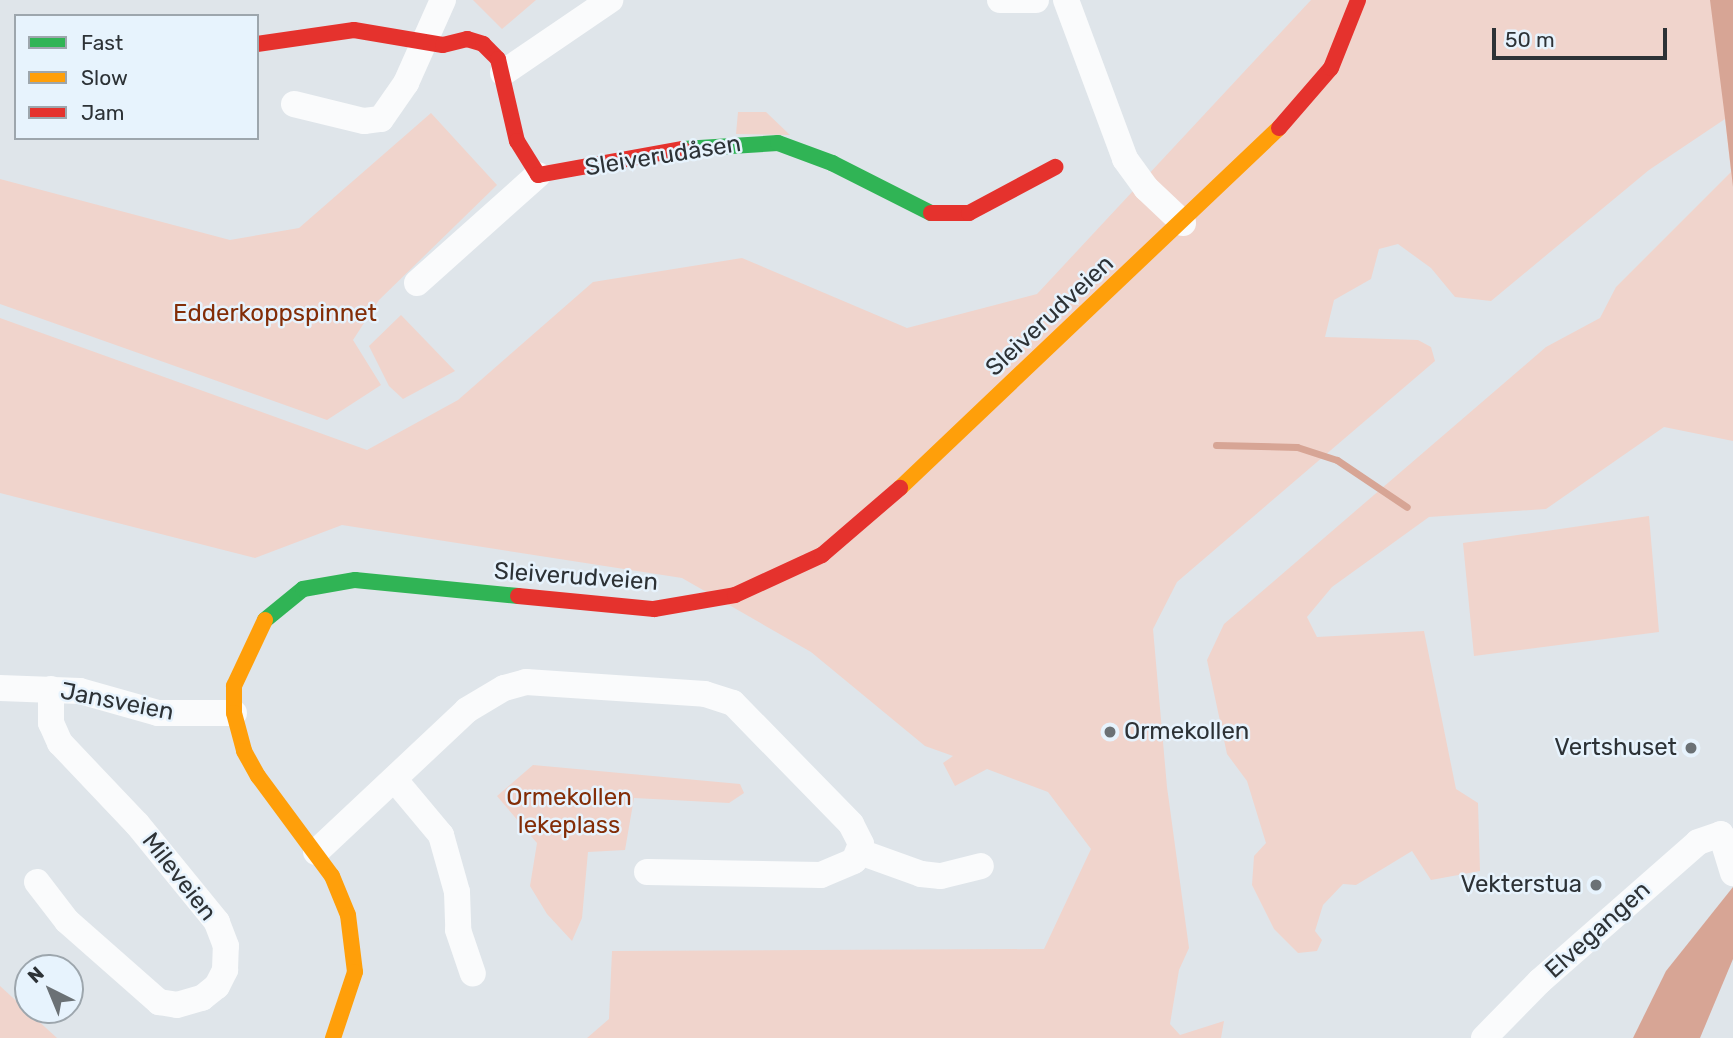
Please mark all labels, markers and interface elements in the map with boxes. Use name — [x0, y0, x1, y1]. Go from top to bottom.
legend — [14, 14, 259, 140]
scale bar — [1495, 14, 1670, 58]
text: 50 m — [1505, 27, 1555, 52]
text: Fast — [81, 30, 123, 55]
text: Slow — [81, 65, 128, 90]
text: Jam — [81, 100, 125, 125]
street label: Sleiverudåsen — [583, 129, 743, 183]
street label: Sleiverudveien — [980, 249, 1120, 383]
park label: Edderkoppspinnet — [173, 300, 377, 328]
street label: Sleiverudveien — [493, 557, 659, 597]
street label: Jansveien — [58, 677, 176, 727]
place label: Ormekollen — [1124, 718, 1249, 746]
marker: Ormekollen — [1102, 724, 1118, 740]
place label: Vertshuset — [1554, 734, 1677, 762]
marker: Vertshuset — [1683, 740, 1699, 756]
park label: Ormekollen lekeplass — [506, 784, 632, 840]
street label: Mileveien — [136, 827, 222, 927]
place label: Vekterstua — [1460, 871, 1582, 899]
street label: Elvegangen — [1540, 875, 1656, 985]
marker: Vekterstua — [1588, 877, 1604, 893]
north arrow — [14, 954, 84, 1024]
text: N — [23, 962, 49, 988]

